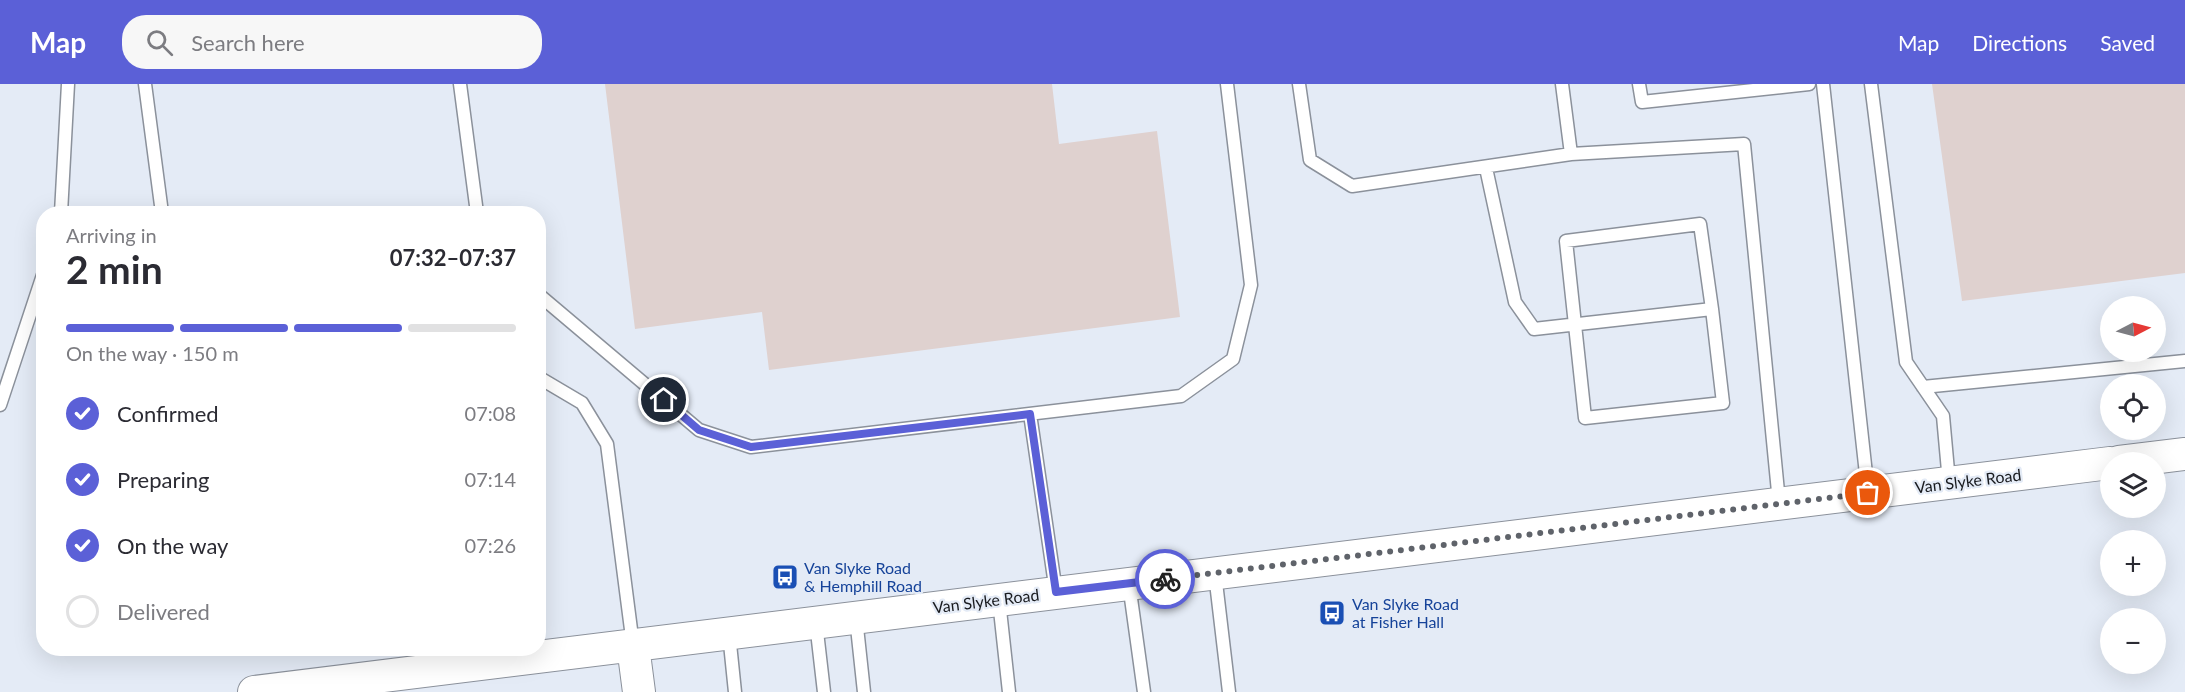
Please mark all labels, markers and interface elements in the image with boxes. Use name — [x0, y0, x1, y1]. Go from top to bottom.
search box — [122, 15, 542, 69]
text: Map — [30, 25, 86, 59]
icon: search — [143, 26, 176, 59]
text: Search here — [191, 29, 305, 56]
text: Map — [1898, 30, 1939, 55]
text: Directions — [1972, 30, 2067, 55]
text: Saved — [2100, 30, 2155, 55]
text: Arriving in — [66, 223, 157, 247]
text: 07:32–07:37 — [390, 244, 516, 271]
text: 2 min — [66, 246, 163, 292]
north arrow — [2100, 296, 2166, 362]
map controls — [2100, 296, 2166, 674]
text: On the way · 150 m — [66, 341, 239, 365]
pin — [638, 374, 689, 425]
button: locate — [2100, 374, 2166, 440]
icon: home — [647, 383, 680, 416]
icon: check — [66, 397, 99, 430]
text: Confirmed — [117, 400, 219, 427]
text: 07:08 — [465, 401, 516, 425]
button: layers — [2100, 452, 2166, 518]
icon: check — [66, 463, 99, 496]
street label: Van Slyke Road — [1914, 465, 2022, 496]
text: Preparing — [117, 466, 209, 493]
text: 07:14 — [465, 467, 516, 491]
pin — [1842, 467, 1893, 518]
icon: bag — [1851, 476, 1884, 509]
icon: check — [66, 529, 99, 562]
button: + — [2100, 530, 2166, 596]
text: On the way — [117, 532, 228, 559]
text: 07:26 — [465, 533, 516, 557]
courier — [1135, 549, 1195, 609]
place label: Van Slyke Road & Hemphill Road — [804, 558, 922, 595]
bus stop icon: Van Slyke Road & Hemphill Road — [770, 562, 800, 592]
icon: bike — [1149, 563, 1182, 596]
street label: Van Slyke Road — [932, 585, 1040, 616]
place label: Van Slyke Road at Fisher Hall — [1352, 594, 1459, 631]
text: Delivered — [117, 598, 210, 625]
bus stop icon: Van Slyke Road at Fisher Hall — [1317, 598, 1347, 628]
button: − — [2100, 608, 2166, 674]

